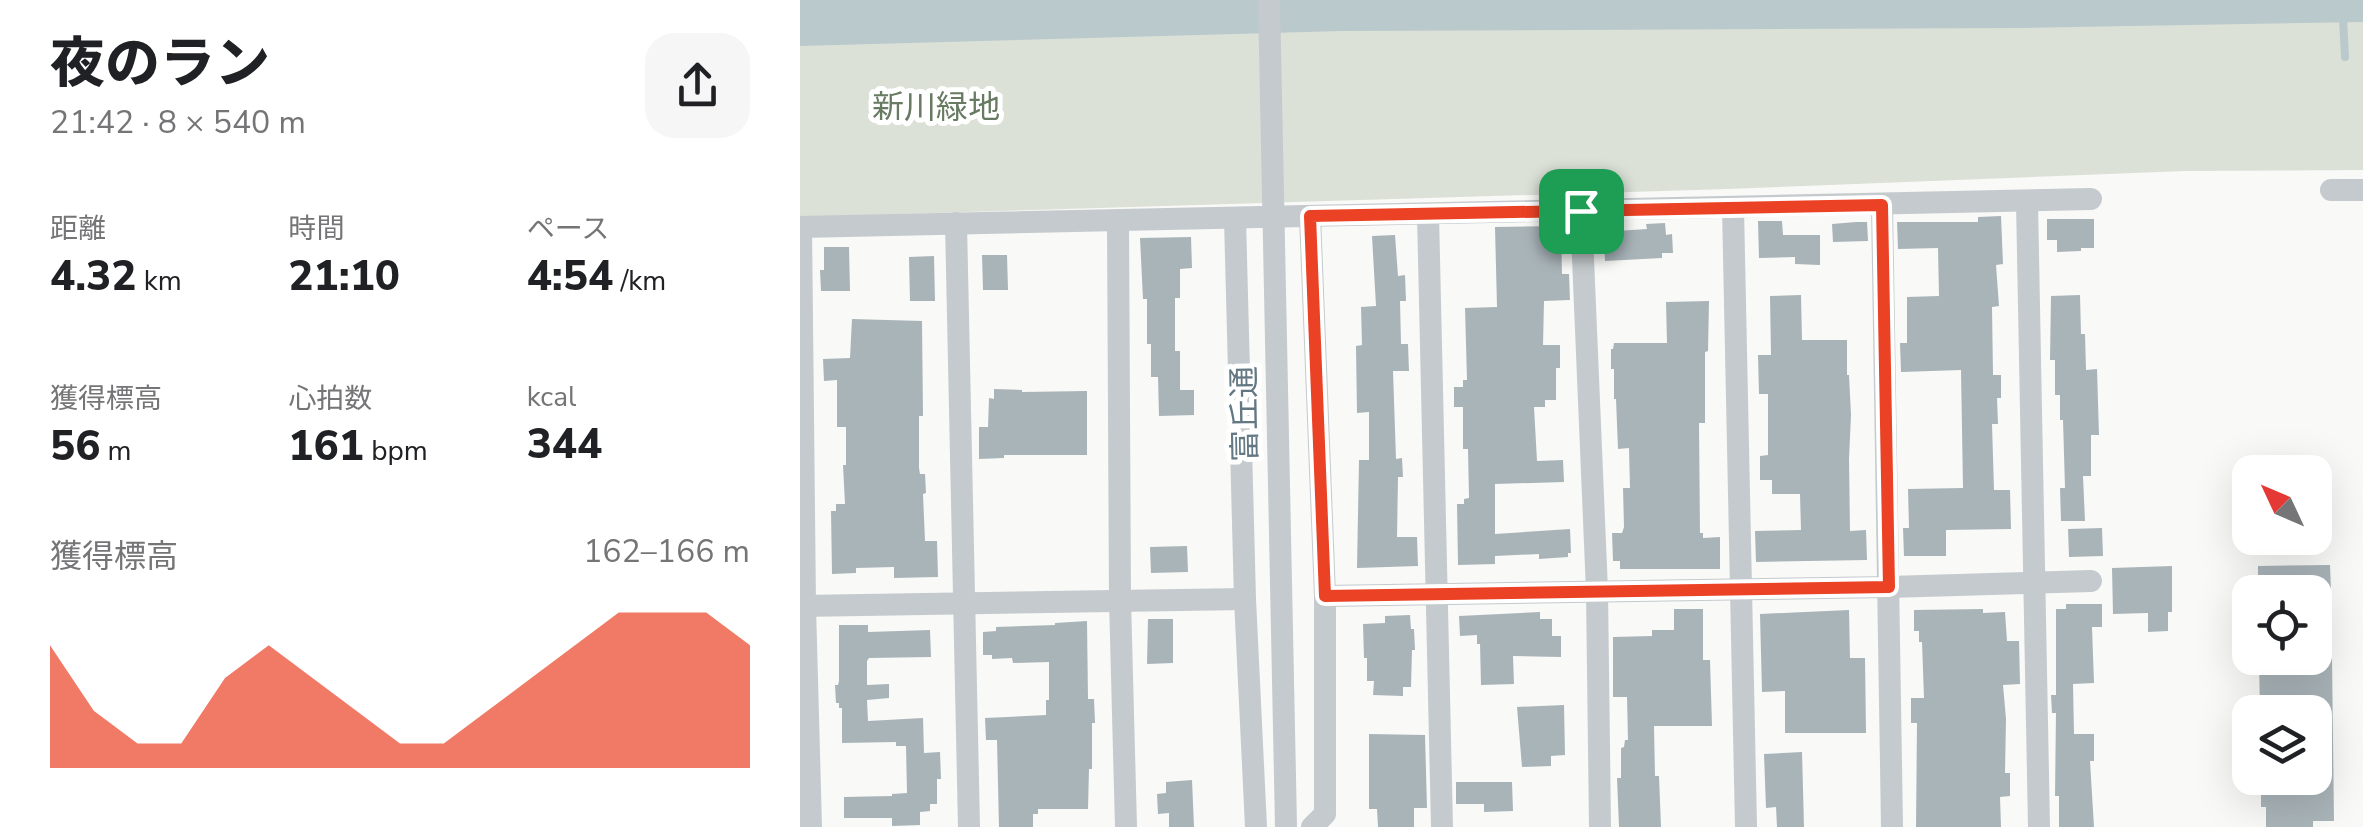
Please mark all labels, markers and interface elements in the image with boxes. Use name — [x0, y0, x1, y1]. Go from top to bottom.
text: 夜のラン — [50, 26, 270, 101]
button: share — [645, 33, 750, 138]
park label: 新川緑地 — [872, 86, 1000, 129]
text: 21:42 · 8 × 540 m — [50, 101, 306, 144]
pin — [1539, 169, 1624, 254]
icon: arrive — [1554, 184, 1609, 239]
text: 距離 — [50, 210, 106, 248]
text: 時間 — [288, 210, 344, 248]
text: ペース — [527, 210, 609, 248]
text: 4.32 — [50, 248, 137, 305]
text: 21:10 — [288, 248, 400, 305]
text: 4:54 — [527, 248, 613, 305]
text: km — [137, 262, 182, 300]
text: /km — [613, 262, 666, 300]
street label: 富丘通 — [1223, 366, 1267, 462]
text: kcal — [527, 378, 576, 416]
text: 獲得標高 — [50, 380, 162, 418]
text: 心拍数 — [288, 380, 372, 418]
text: 344 — [527, 416, 602, 473]
text: 56 — [50, 418, 100, 475]
text: 161 — [288, 418, 364, 475]
text: m — [100, 432, 132, 470]
text: bpm — [364, 432, 428, 470]
north arrow — [2232, 455, 2332, 555]
map controls — [2232, 455, 2332, 795]
text: 162–166 m — [583, 530, 750, 573]
text: 獲得標高 — [50, 535, 178, 578]
button: locate — [2232, 575, 2332, 675]
button: layers — [2232, 695, 2332, 795]

